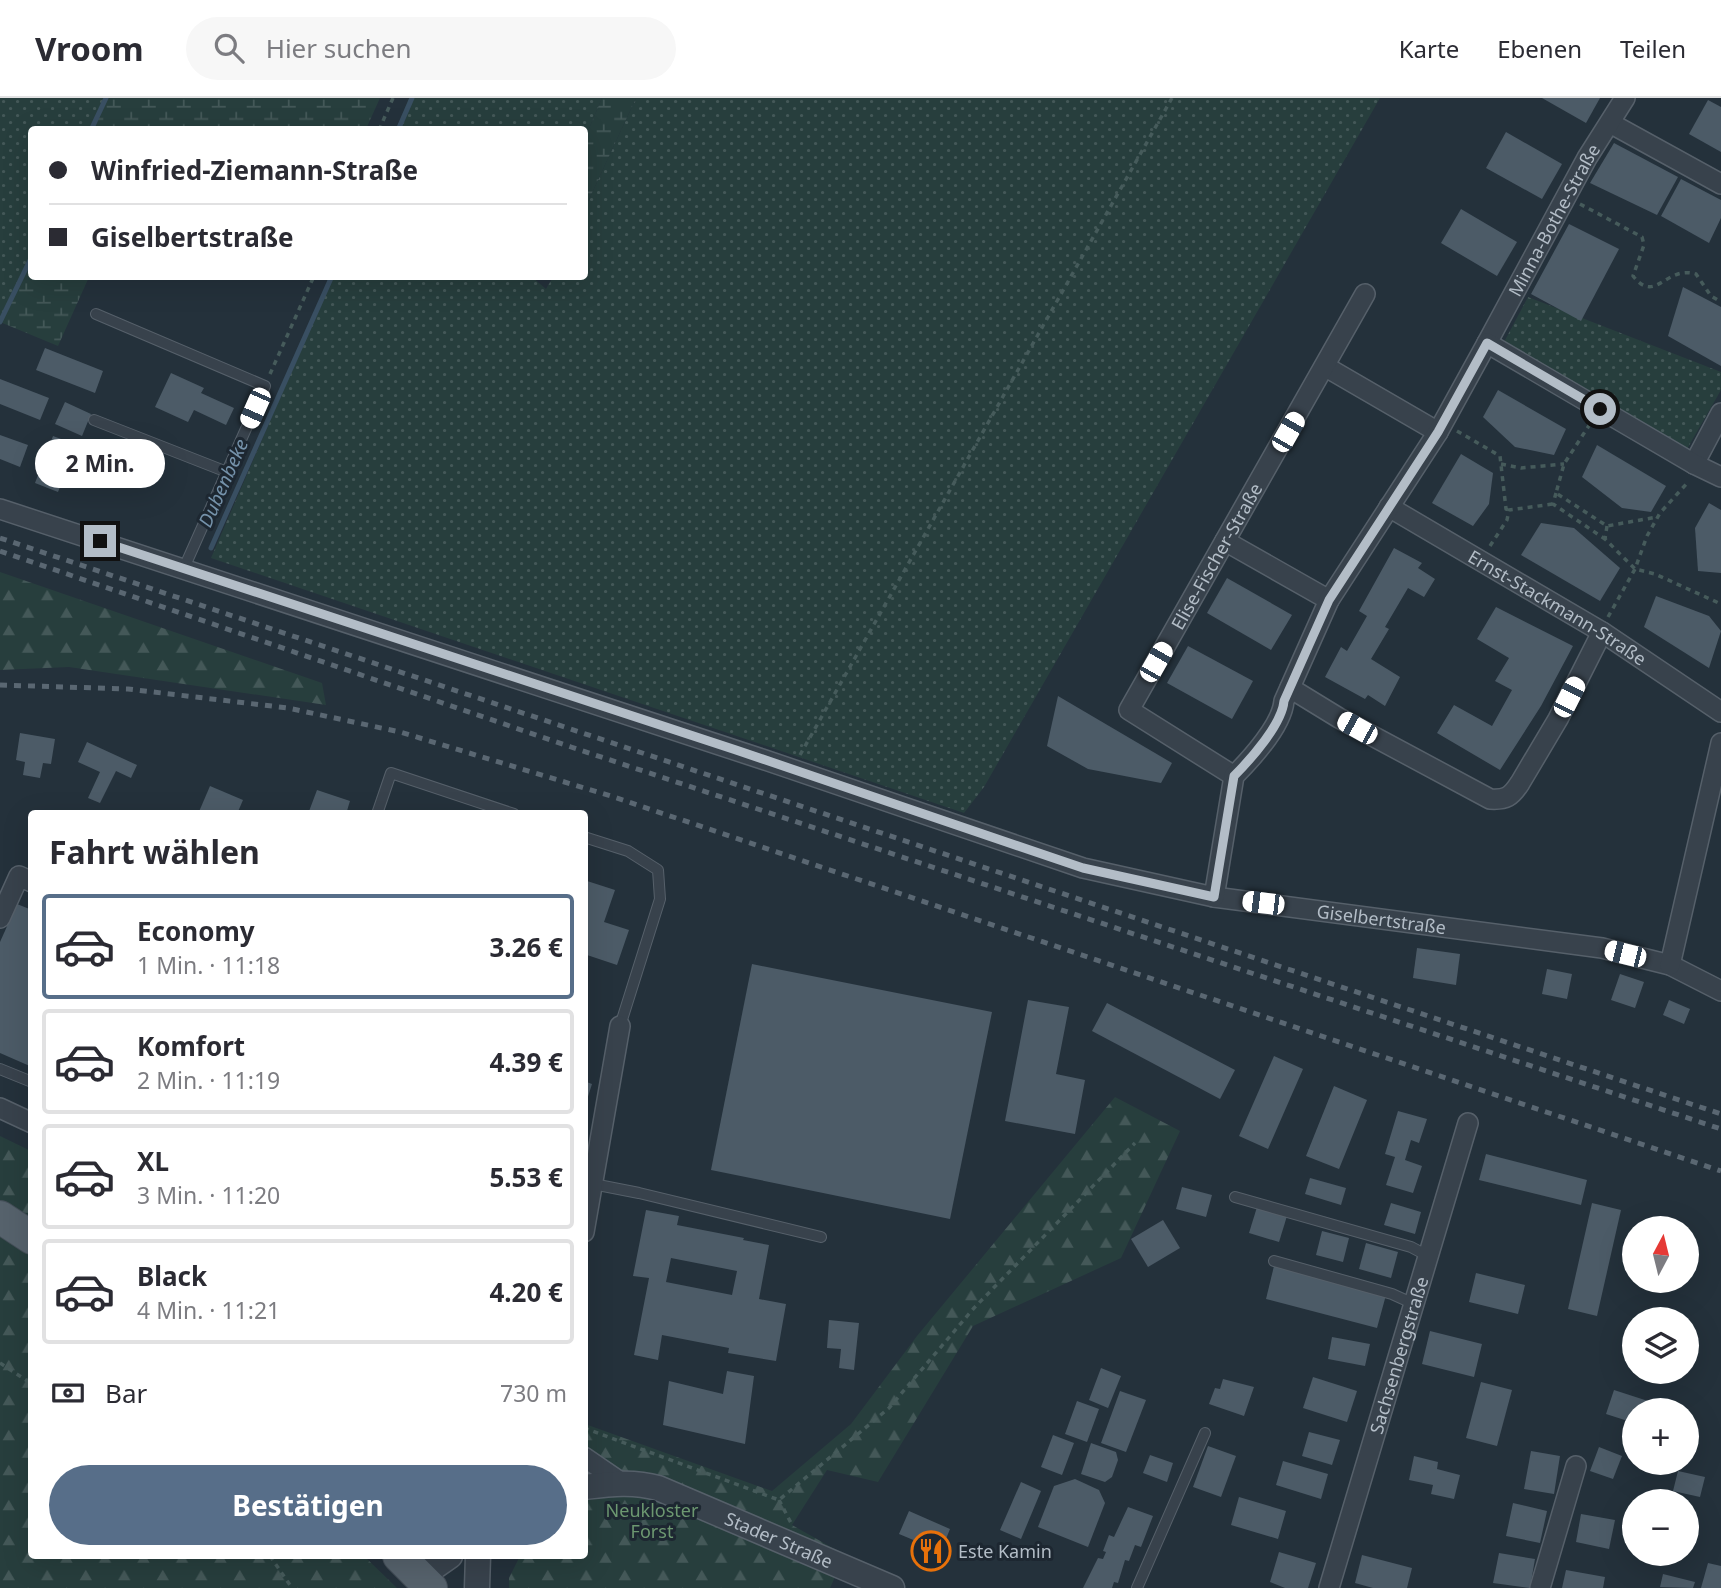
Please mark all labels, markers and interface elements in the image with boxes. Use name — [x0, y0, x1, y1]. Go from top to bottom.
search box — [186, 17, 676, 80]
text: Vroom — [35, 26, 144, 71]
icon: search — [210, 29, 248, 67]
text: Hier suchen — [266, 30, 412, 66]
text: Karte — [1399, 32, 1459, 65]
text: Ebenen — [1497, 32, 1582, 65]
text: Teilen — [1620, 32, 1686, 65]
street label: Minna-Bothe-Straße — [1503, 139, 1605, 301]
text: Winfried-Ziemann-Straße — [91, 152, 418, 188]
text: Giselbertstraße — [91, 219, 294, 255]
car — [237, 385, 274, 431]
route start — [1584, 393, 1616, 425]
car — [1269, 409, 1308, 455]
water label: Dubenbeke — [192, 435, 254, 531]
callout: 2 Min. — [35, 440, 165, 488]
text: 2 Min. — [65, 447, 135, 479]
street label: Elise-Fischer-Straße — [1165, 478, 1267, 634]
route end — [84, 525, 116, 557]
street label: Ernst-Stackmann-Straße — [1464, 544, 1651, 671]
car — [1137, 639, 1176, 685]
car — [1551, 674, 1588, 720]
car — [1334, 709, 1381, 747]
text: Fahrt wählen — [49, 830, 260, 873]
car — [1241, 890, 1286, 916]
street label: Giselbertstraße — [1315, 899, 1448, 939]
text: Economy — [137, 913, 255, 949]
icon: car — [53, 915, 116, 978]
text: 3.26 € — [489, 929, 563, 965]
car — [1603, 939, 1648, 969]
text: 1 Min. · 11:18 — [137, 949, 280, 981]
text: Komfort — [137, 1028, 245, 1064]
icon: car — [53, 1030, 116, 1093]
text: 4.39 € — [489, 1044, 563, 1080]
text: 2 Min. · 11:19 — [137, 1064, 280, 1096]
text: XL — [137, 1143, 169, 1179]
icon: car — [53, 1145, 116, 1208]
text: 5.53 € — [489, 1159, 563, 1195]
text: 3 Min. · 11:20 — [137, 1179, 280, 1211]
north arrow — [1622, 1216, 1699, 1293]
map controls — [1622, 1216, 1699, 1566]
text: Black — [137, 1258, 207, 1294]
icon: car — [53, 1260, 116, 1323]
text: 4.20 € — [489, 1274, 563, 1310]
street label: Sachsenbergstraße — [1364, 1274, 1433, 1437]
text: 4 Min. · 11:21 — [137, 1294, 280, 1326]
button: layers — [1622, 1307, 1699, 1384]
icon: cash — [49, 1374, 87, 1412]
text: Bar — [105, 1375, 147, 1411]
text: 730 m — [500, 1377, 567, 1409]
button: + — [1622, 1398, 1699, 1475]
button: Bestätigen — [49, 1465, 567, 1545]
button: − — [1622, 1489, 1699, 1566]
park label: Neukloster Forst — [606, 1498, 699, 1543]
street label: Stader Straße — [721, 1506, 836, 1573]
restaurant icon: Este Kamin — [910, 1530, 952, 1572]
place label: Este Kamin — [958, 1539, 1052, 1563]

